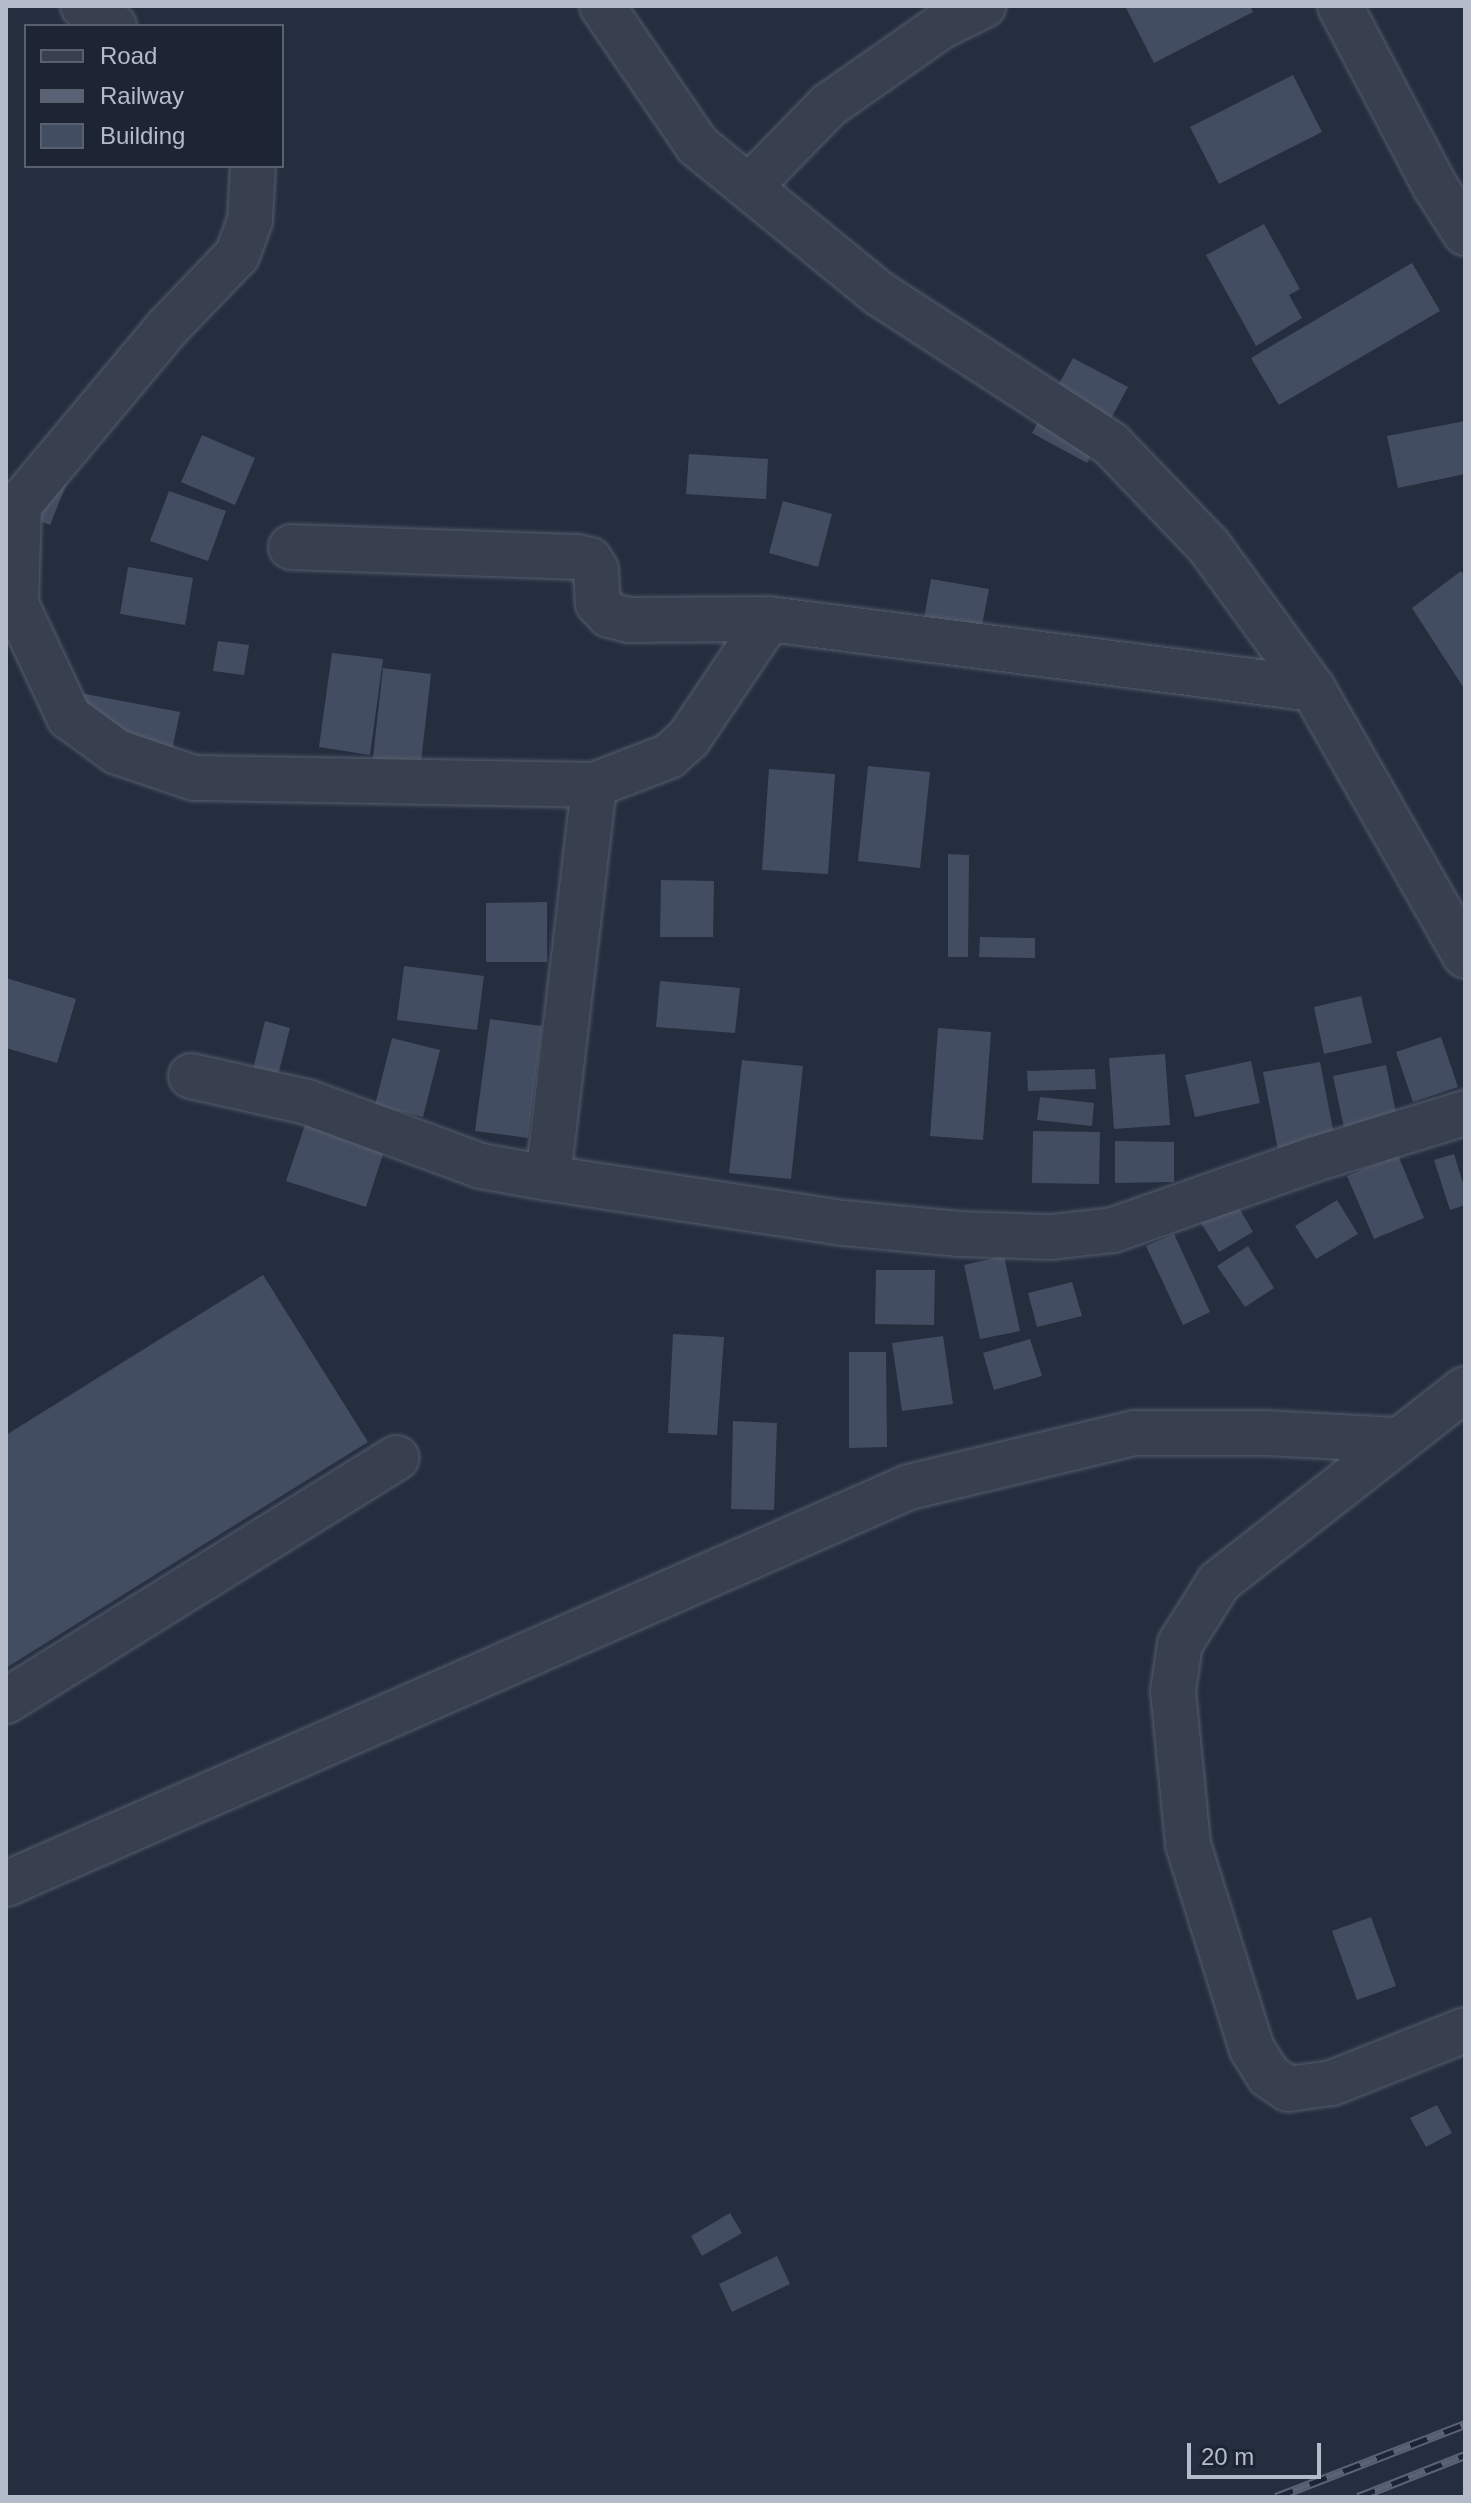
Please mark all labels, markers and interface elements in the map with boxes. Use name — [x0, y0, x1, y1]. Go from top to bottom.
legend — [24, 24, 284, 168]
text: Road — [100, 42, 157, 69]
text: Railway — [100, 82, 184, 109]
text: Building — [100, 122, 185, 149]
scale bar — [1191, 2427, 1325, 2477]
text: 20 m — [1201, 2443, 1254, 2470]

